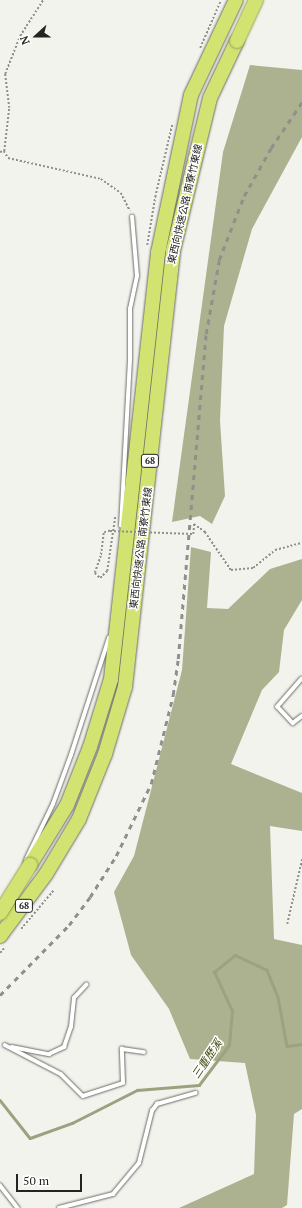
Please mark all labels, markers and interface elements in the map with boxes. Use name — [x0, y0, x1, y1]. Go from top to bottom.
north arrow — [16, 16, 56, 56]
text: N — [17, 34, 33, 47]
street label: 東西向快速公路 南寮竹東線 — [165, 143, 205, 265]
road number: 68 — [140, 454, 160, 468]
street label: 東西向快速公路 南寮竹東線 — [128, 487, 154, 609]
road number: 68 — [14, 899, 34, 913]
water label: 三重歷溪 — [189, 1037, 225, 1081]
scale bar — [18, 1166, 84, 1192]
text: 50 m — [23, 1173, 49, 1188]

